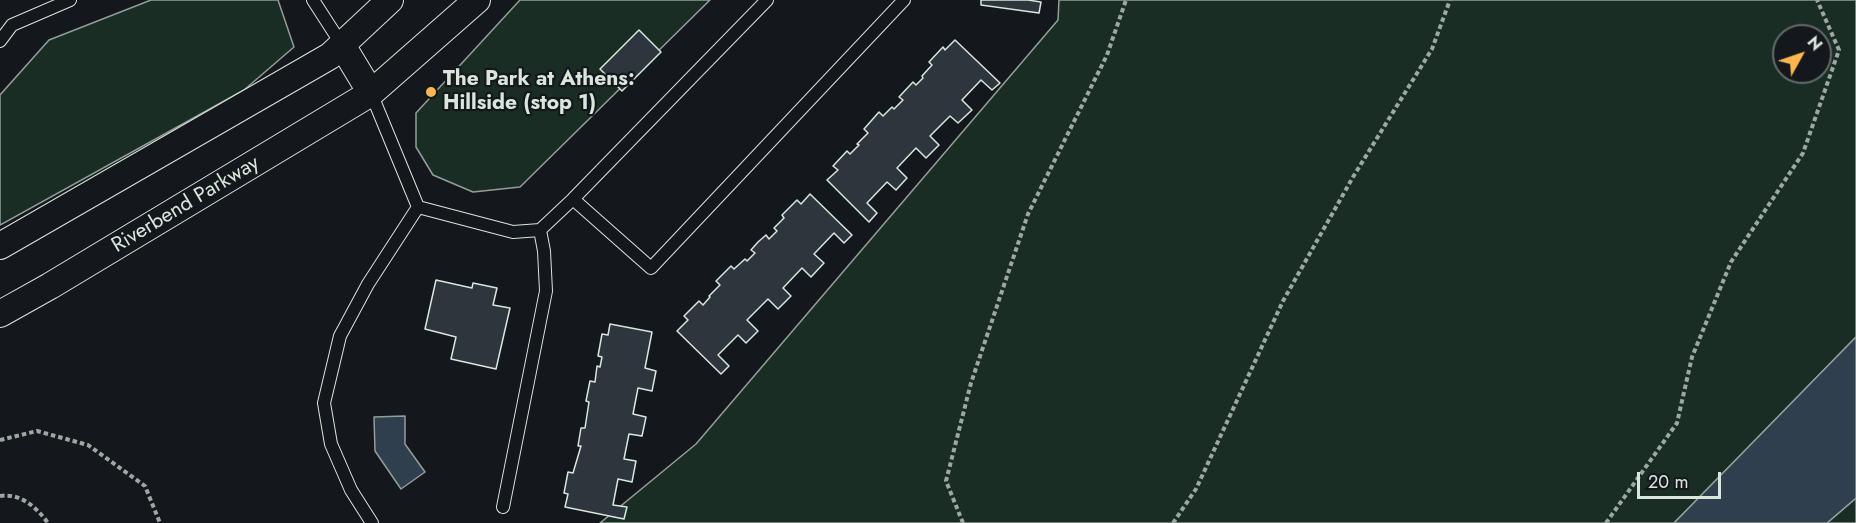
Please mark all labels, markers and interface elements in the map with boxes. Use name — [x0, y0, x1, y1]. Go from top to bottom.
north arrow — [1772, 24, 1832, 84]
text: N — [1802, 31, 1828, 56]
place label: The Park at Athens: Hillside (stop 1) — [443, 67, 635, 117]
marker: The Park at Athens: Hillside (stop 1) — [424, 85, 438, 99]
street label: Riverbend Parkway — [108, 151, 264, 259]
scale bar — [1640, 460, 1724, 498]
text: 20 m — [1648, 469, 1688, 495]

